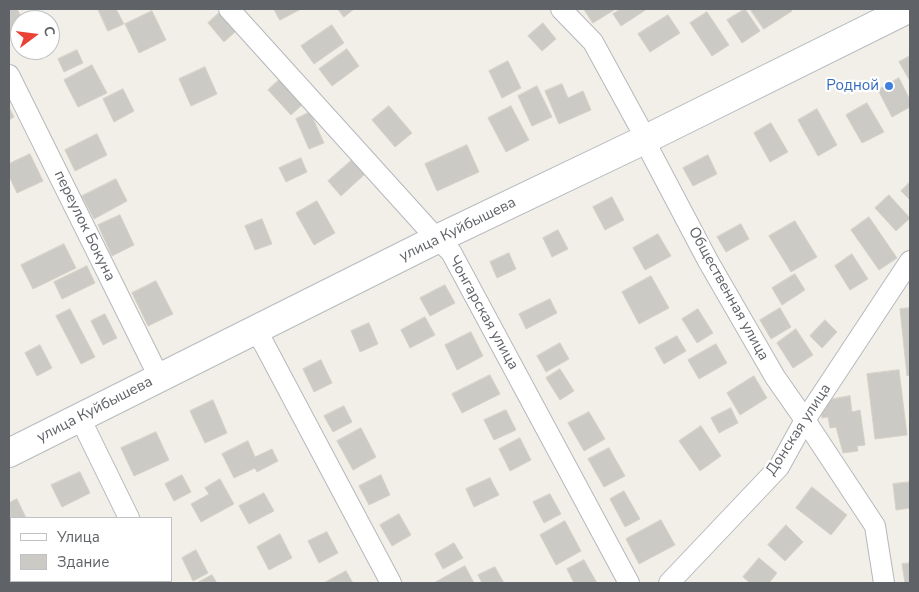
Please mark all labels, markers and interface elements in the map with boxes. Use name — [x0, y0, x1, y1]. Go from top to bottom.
north arrow — [10, 10, 60, 60]
text: С — [39, 24, 59, 38]
place label: Родной — [826, 77, 879, 95]
marker: Родной — [883, 80, 895, 92]
street label: переулок Бокуна — [49, 168, 119, 284]
street label: улица Куйбышева — [397, 194, 519, 266]
street label: Общественная улица — [684, 224, 772, 364]
street label: Чонгарская улица — [444, 253, 522, 373]
street label: улица Куйбышева — [34, 373, 156, 447]
street label: Донская улица — [763, 381, 835, 479]
legend — [10, 517, 172, 582]
text: Улица — [57, 527, 100, 547]
text: Здание — [57, 552, 109, 572]

